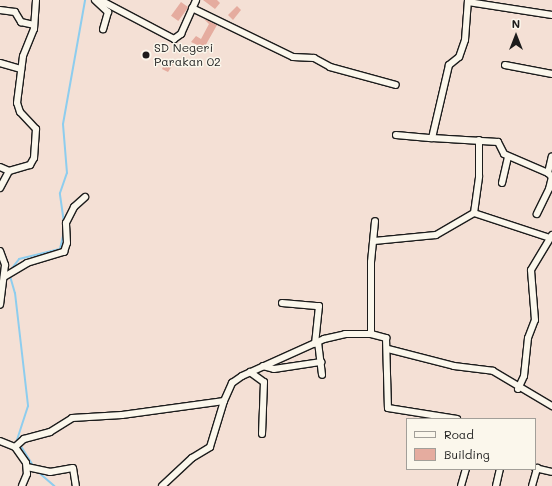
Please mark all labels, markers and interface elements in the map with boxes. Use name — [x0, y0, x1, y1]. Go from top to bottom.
north arrow — [496, 16, 536, 56]
text: N — [512, 16, 520, 31]
place label: SD Negeri Parakan 02 — [154, 41, 221, 69]
marker: SD Negeri Parakan 02 — [141, 50, 151, 60]
legend — [406, 418, 536, 470]
text: Road — [444, 426, 474, 442]
text: Building — [444, 446, 490, 462]

